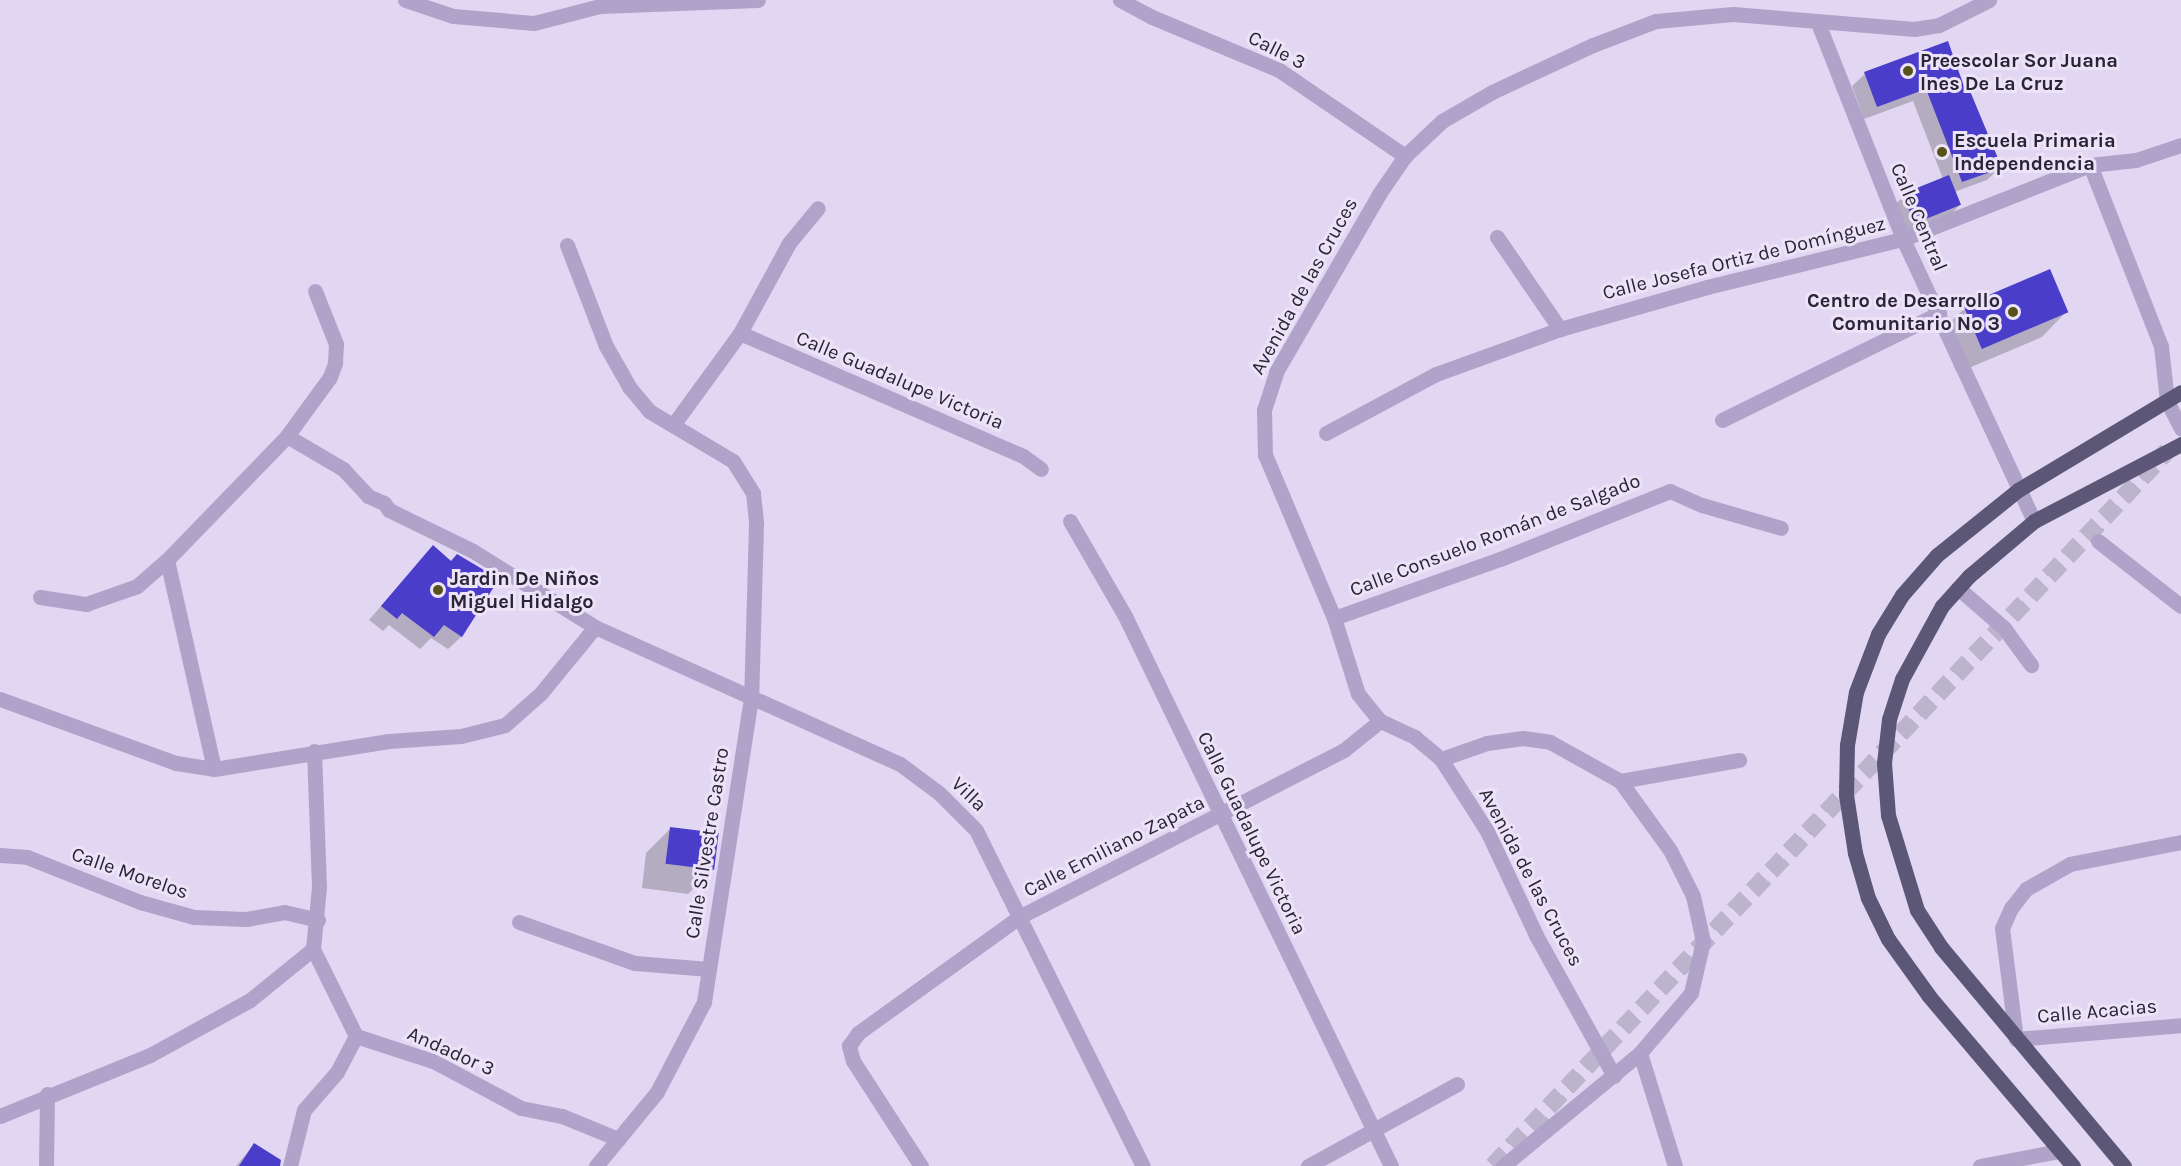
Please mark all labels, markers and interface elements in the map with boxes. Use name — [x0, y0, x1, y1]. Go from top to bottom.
street label: Calle 3 — [1244, 25, 1310, 75]
place label: Preescolar Sor Juana Ines De La Cruz — [1920, 48, 2118, 95]
marker: Preescolar Sor Juana Ines De La Cruz — [1901, 64, 1915, 78]
place label: Escuela Primaria Independencia — [1954, 128, 2116, 175]
marker: Escuela Primaria Independencia — [1935, 145, 1949, 159]
street label: Calle Central — [1885, 159, 1953, 275]
street label: Avenida de las Cruces — [1245, 193, 1363, 379]
street label: Calle Josefa Ortiz de Domínguez — [1600, 211, 1888, 305]
place label: Centro de Desarrollo Comunitario No 3 — [1807, 288, 2000, 335]
marker: Centro de Desarrollo Comunitario No 3 — [2004, 303, 2022, 321]
street label: Calle Guadalupe Victoria — [793, 325, 1007, 435]
street label: Calle Consuelo Román de Salgado — [1346, 468, 1644, 602]
place label: Jardin De Niños Miguel Hidalgo — [450, 566, 599, 613]
marker: Jardin De Niños Miguel Hidalgo — [431, 583, 445, 597]
street label: Calle Guadalupe Victoria — [1192, 728, 1312, 938]
street label: Calle Silvestre Castro — [680, 746, 734, 940]
street label: Villa — [946, 772, 992, 816]
street label: Avenida de las Cruces — [1474, 784, 1588, 970]
street label: Calle Emiliano Zapata — [1020, 790, 1208, 902]
street label: Calle Morelos — [68, 842, 192, 904]
street label: Calle Acacias — [2036, 994, 2158, 1028]
street label: Andador 3 — [404, 1021, 498, 1081]

